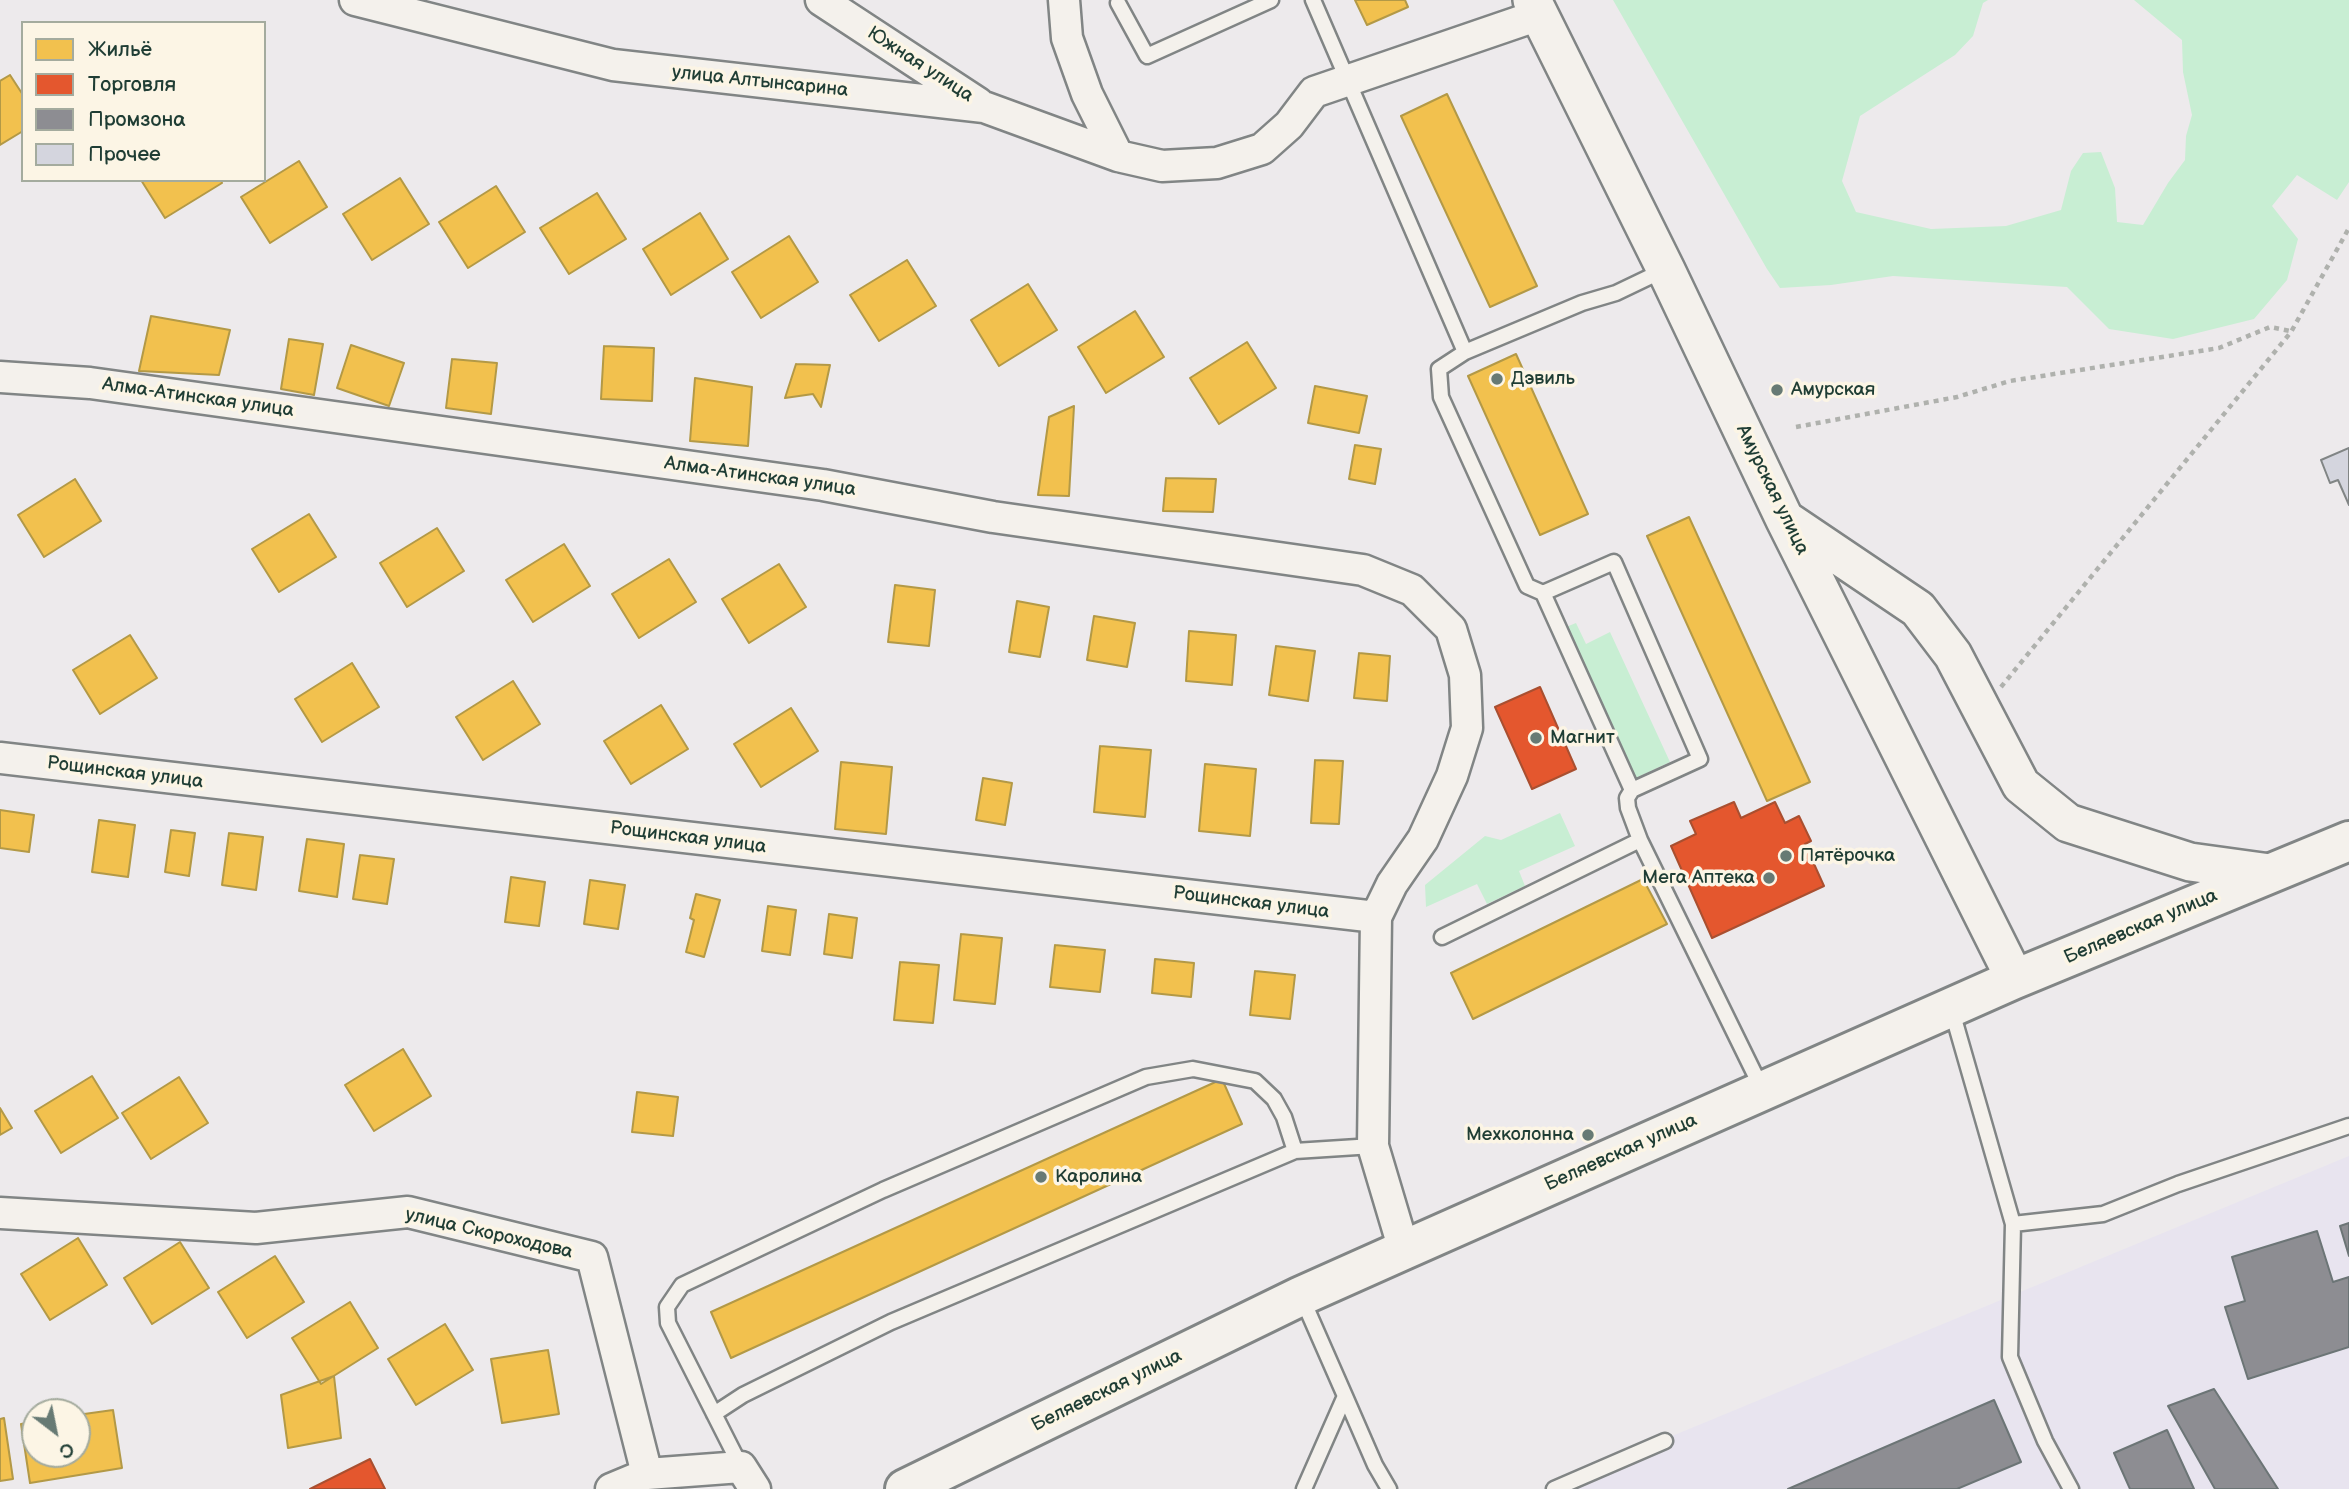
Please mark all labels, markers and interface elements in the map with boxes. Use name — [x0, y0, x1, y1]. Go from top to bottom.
legend — [21, 21, 266, 182]
street label: Южная улица — [863, 22, 977, 108]
text: Жильё — [88, 37, 152, 62]
street label: улица Алтынсарина — [671, 61, 849, 103]
text: Торговля — [88, 72, 176, 97]
text: Промзона — [88, 107, 186, 132]
text: Прочее — [88, 142, 161, 167]
place label: Дэвиль — [1511, 368, 1575, 390]
marker: Дэвиль — [1489, 371, 1505, 387]
street label: Алма-Атинская улица — [101, 373, 295, 423]
place label: Амурская — [1791, 379, 1875, 401]
marker: Амурская — [1769, 382, 1785, 398]
street label: Амурская улица — [1731, 421, 1813, 559]
street label: Алма-Атинская улица — [663, 452, 857, 502]
place label: Магнит — [1550, 727, 1615, 749]
marker: Магнит — [1528, 730, 1544, 746]
street label: Рощинская улица — [45, 752, 205, 794]
street label: Рощинская улица — [608, 817, 768, 859]
place label: Пятёрочка — [1800, 845, 1895, 867]
marker: Пятёрочка — [1778, 848, 1794, 864]
place label: Мега Аптека — [1642, 867, 1755, 889]
marker: Мега Аптека — [1761, 870, 1777, 886]
street label: Рощинская улица — [1171, 882, 1331, 924]
street label: Беляевская улица — [2061, 884, 2221, 970]
street label: Беляевская улица — [1541, 1109, 1701, 1197]
place label: Мехколонна — [1466, 1124, 1574, 1146]
marker: Мехколонна — [1580, 1127, 1596, 1143]
place label: Каролина — [1055, 1166, 1142, 1188]
marker: Каролина — [1033, 1169, 1049, 1185]
street label: улица Скороходова — [403, 1204, 575, 1264]
street label: Беляевская улица — [1028, 1345, 1186, 1437]
north arrow — [21, 1398, 91, 1468]
text: С — [55, 1436, 78, 1463]

